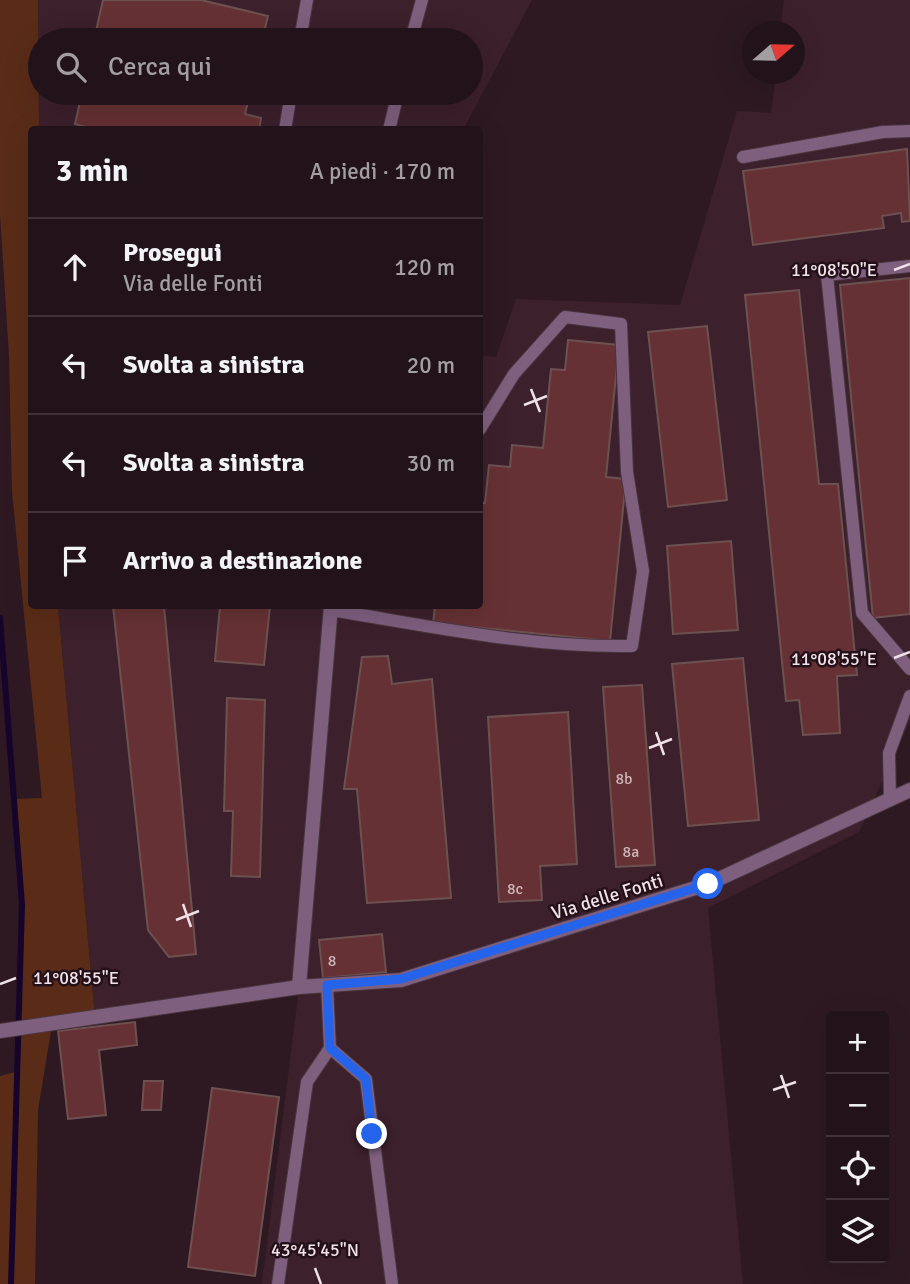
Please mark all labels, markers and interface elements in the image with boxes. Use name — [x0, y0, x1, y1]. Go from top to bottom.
north arrow — [742, 21, 805, 84]
search box — [28, 28, 483, 105]
icon: search — [52, 48, 90, 86]
text: Cerca qui — [108, 51, 212, 83]
text: 3 min — [56, 153, 128, 190]
text: A piedi · 170 m — [310, 157, 455, 186]
text: Prosegui — [123, 237, 222, 269]
icon: ahead — [56, 248, 94, 286]
text: 120 m — [394, 253, 455, 282]
text: 11°08'50"E — [791, 259, 877, 281]
text: Via delle Fonti — [123, 269, 263, 298]
icon: left — [56, 346, 94, 384]
text: Svolta a sinistra — [123, 349, 305, 381]
text: 20 m — [407, 351, 455, 380]
icon: left — [56, 444, 94, 482]
text: Svolta a sinistra — [123, 447, 305, 479]
text: 30 m — [407, 449, 455, 478]
icon: arrive — [56, 542, 94, 580]
text: Arrivo a destinazione — [123, 545, 363, 577]
text: 11°08'55"E — [791, 648, 877, 670]
house number: 8b — [615, 769, 633, 789]
house number: 8a — [623, 842, 639, 862]
route start — [692, 868, 723, 899]
street label: Via delle Fonti — [549, 869, 666, 925]
house number: 8c — [507, 879, 523, 899]
house number: 8 — [328, 951, 336, 971]
text: 11°08'55"E — [33, 967, 119, 989]
map controls — [826, 1011, 889, 1263]
button: + — [826, 1011, 889, 1074]
button: − — [826, 1074, 889, 1137]
route end — [356, 1118, 387, 1149]
button: locate — [826, 1137, 889, 1200]
button: layers — [826, 1200, 889, 1263]
text: 43°45'45"N — [271, 1239, 359, 1261]

